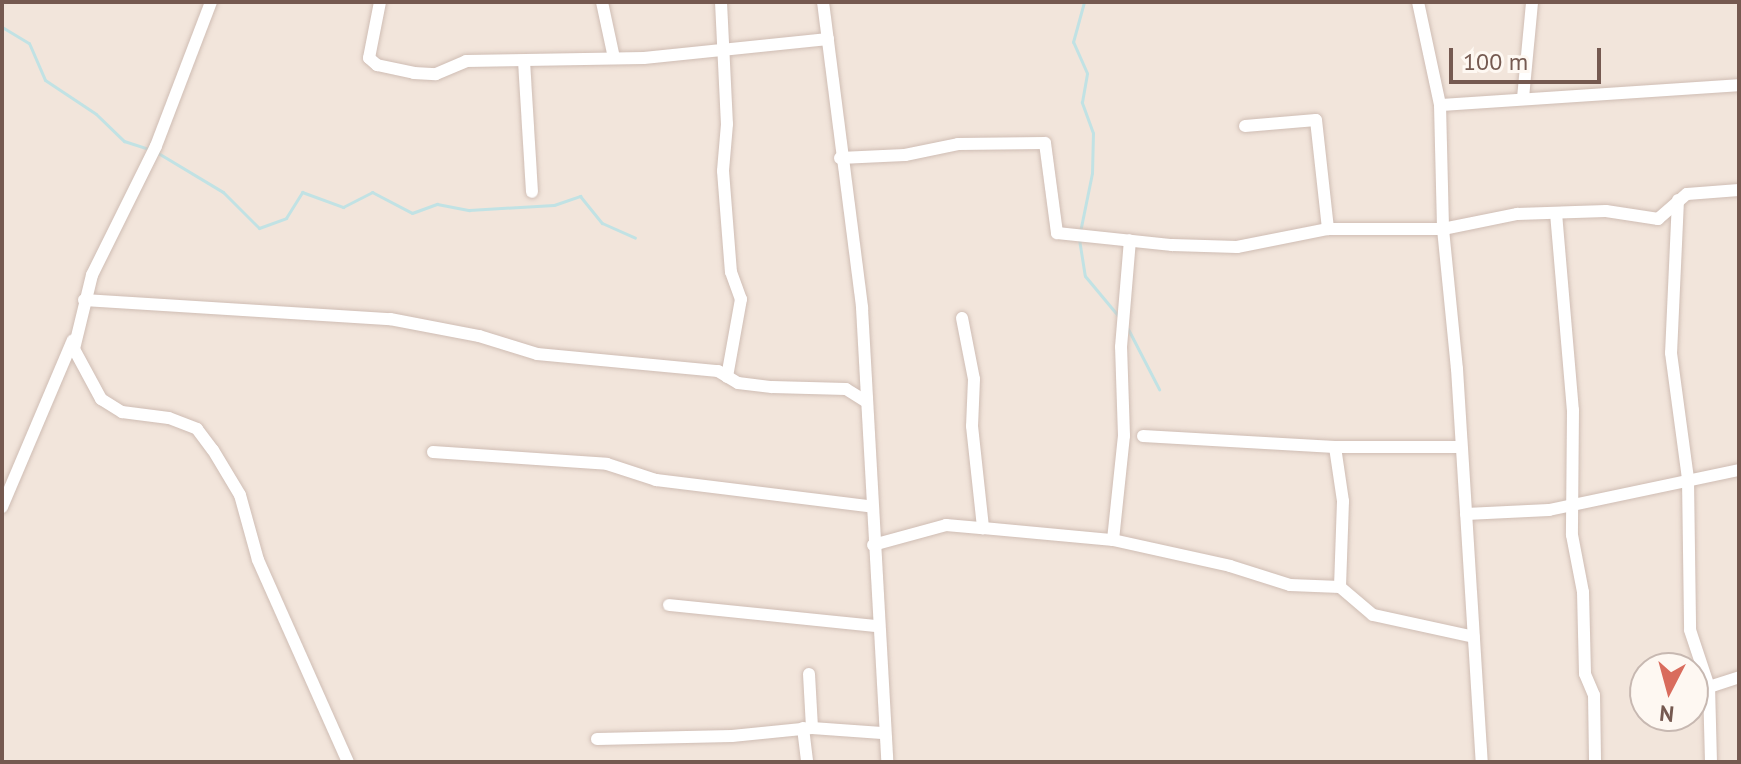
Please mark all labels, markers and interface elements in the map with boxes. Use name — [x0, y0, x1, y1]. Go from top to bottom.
scale bar — [1453, 32, 1605, 82]
text: 100 m — [1463, 46, 1528, 77]
north arrow — [1629, 652, 1709, 732]
text: N — [1658, 699, 1675, 729]

